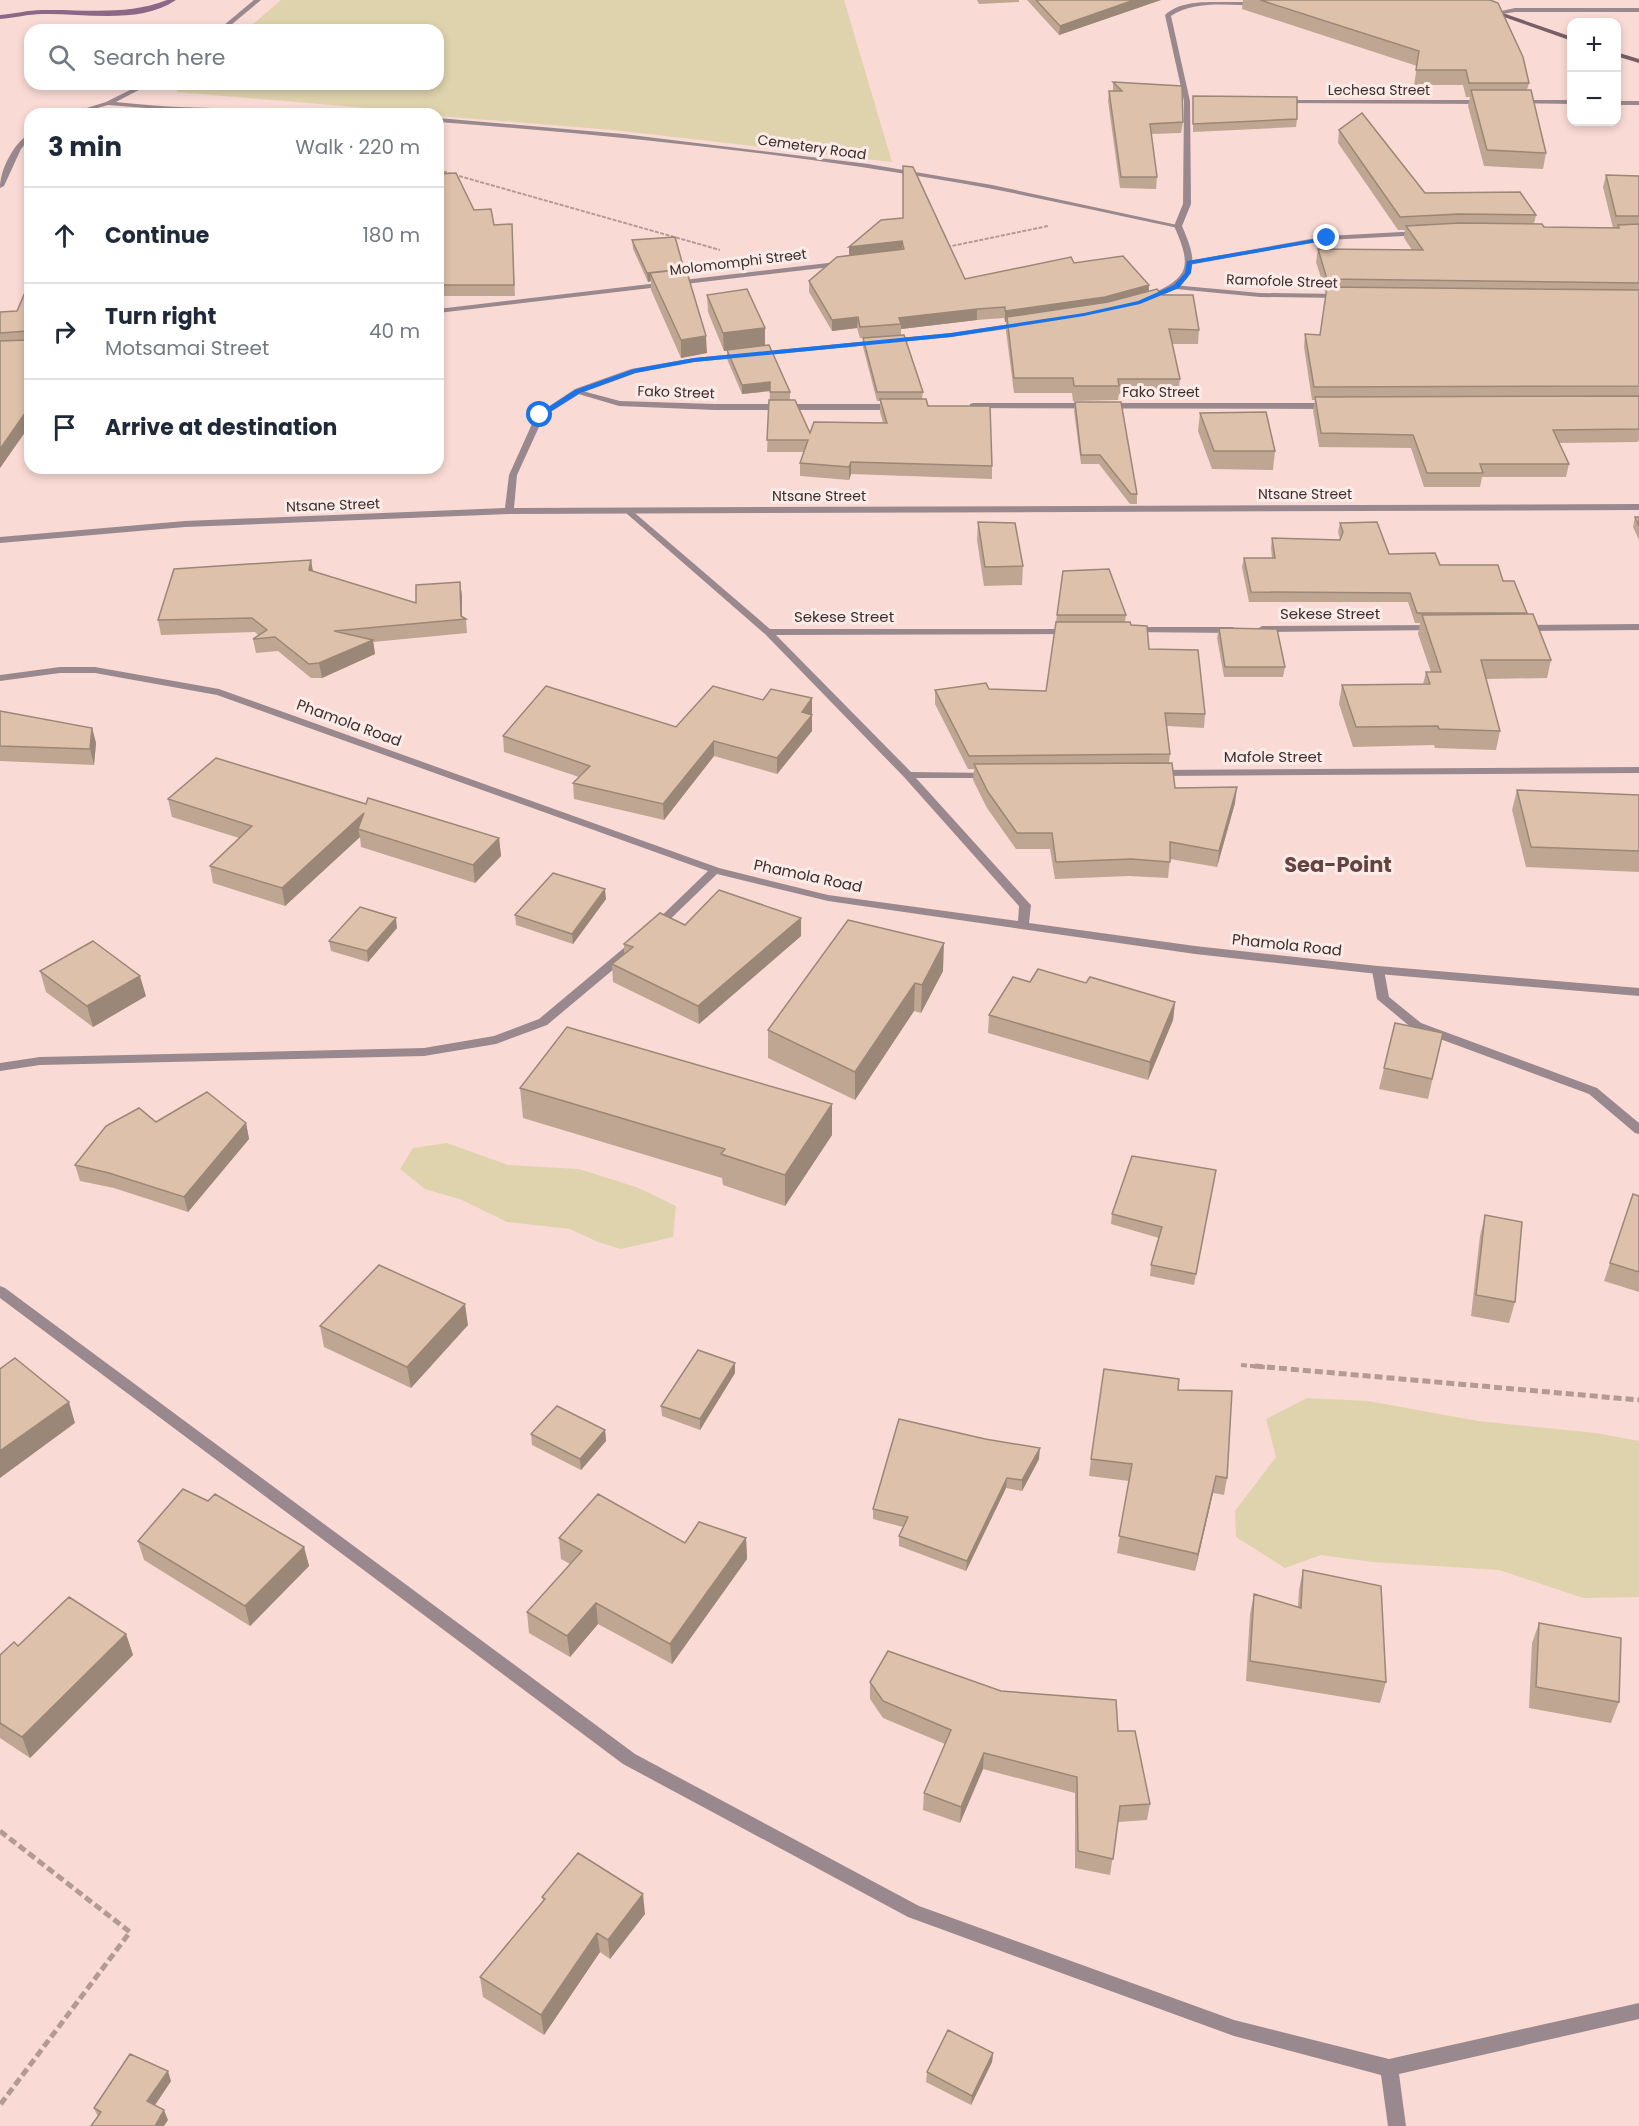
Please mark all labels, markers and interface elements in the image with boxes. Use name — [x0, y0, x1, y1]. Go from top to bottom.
map controls — [1567, 18, 1621, 126]
button: + — [1567, 18, 1621, 72]
search box — [24, 24, 444, 90]
icon: search — [45, 41, 78, 74]
text: Search here — [93, 42, 226, 73]
button: − — [1567, 72, 1621, 126]
street label: Lechesa Street — [1328, 80, 1430, 100]
text: 3 min — [48, 129, 122, 165]
street label: Cemetery Road — [756, 129, 868, 165]
text: Walk · 220 m — [295, 133, 420, 161]
icon: ahead — [48, 219, 81, 252]
text: Continue — [105, 220, 209, 251]
text: 180 m — [362, 221, 420, 249]
route end — [1313, 224, 1339, 250]
street label: Molomomphi Street — [668, 244, 808, 280]
street label: Ramofole Street — [1226, 269, 1338, 293]
text: Turn right — [105, 301, 216, 332]
icon: right — [48, 315, 81, 348]
text: 40 m — [369, 317, 420, 345]
text: Motsamai Street — [105, 334, 269, 362]
street label: Fako Street — [637, 381, 715, 403]
street label: Fako Street — [1122, 382, 1200, 402]
route start — [526, 401, 552, 427]
icon: arrive — [48, 411, 81, 444]
text: Arrive at destination — [105, 412, 337, 443]
street label: Ntsane Street — [1258, 484, 1352, 504]
street label: Ntsane Street — [772, 486, 866, 506]
street label: Ntsane Street — [286, 493, 380, 517]
street label: Sekese Street — [1280, 603, 1380, 624]
street label: Sekese Street — [794, 606, 894, 627]
street label: Phamola Road — [294, 694, 405, 751]
street label: Mafole Street — [1224, 746, 1322, 767]
district label: Sea-Point — [1284, 850, 1392, 879]
street label: Phamola Road — [752, 854, 864, 897]
street label: Phamola Road — [1231, 928, 1343, 961]

